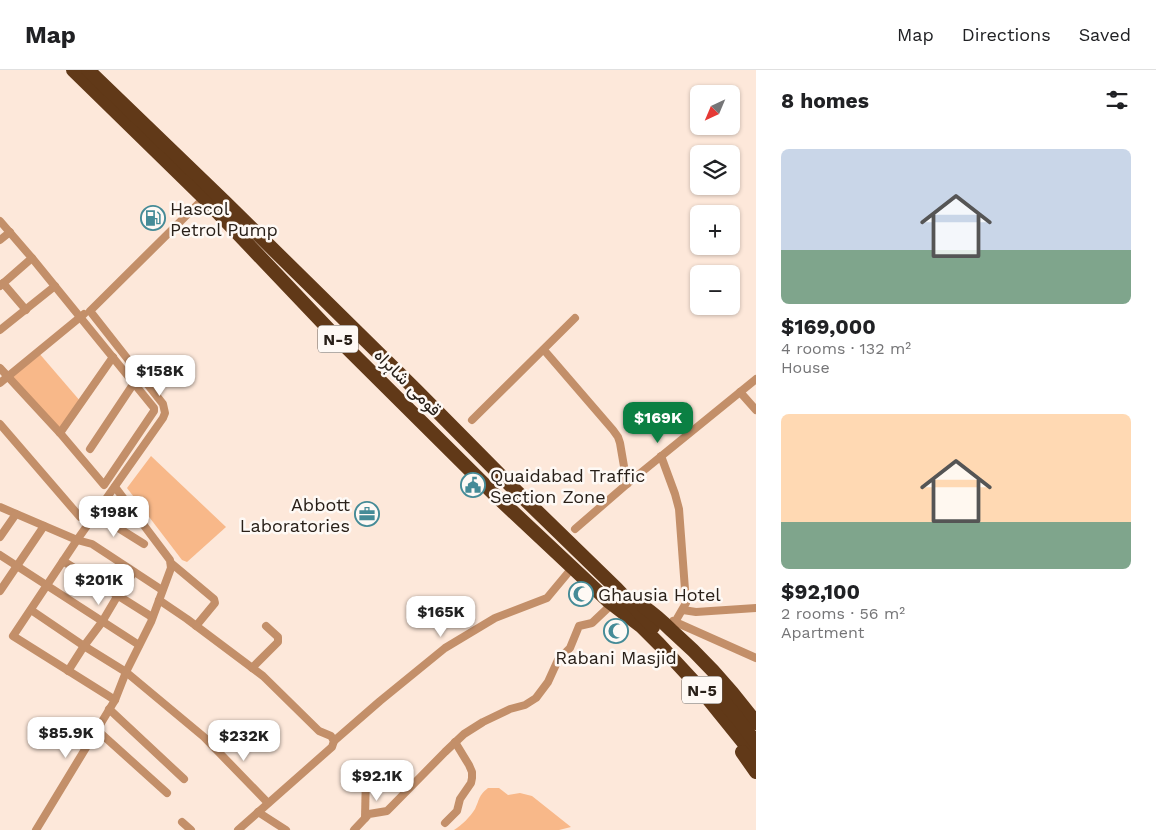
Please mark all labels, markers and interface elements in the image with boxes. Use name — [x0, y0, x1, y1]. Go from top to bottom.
text: Map — [25, 21, 76, 49]
text: Map — [897, 24, 934, 45]
text: Directions — [962, 24, 1051, 45]
text: Saved — [1079, 24, 1131, 45]
north arrow — [690, 85, 740, 135]
map controls — [690, 85, 740, 315]
icon: filters — [1103, 86, 1131, 114]
text: 8 homes — [781, 88, 869, 113]
button: layers — [690, 145, 740, 195]
icon: home — [911, 181, 1001, 271]
place label: Hascol Petrol Pump — [170, 198, 278, 240]
fuel station icon: Hascol Petrol Pump — [140, 205, 166, 231]
button: + — [690, 205, 740, 255]
button: − — [690, 265, 740, 315]
text: $169,000 — [781, 314, 876, 339]
road number: N-5 — [318, 325, 358, 352]
text: 4 rooms · 132 m² — [781, 339, 911, 358]
street label: قومی شاہراہ — [369, 344, 446, 421]
pin: $158K — [125, 354, 195, 397]
text: House — [781, 358, 830, 377]
text: $158K — [136, 361, 184, 380]
pin: $169K — [623, 402, 693, 444]
text: $169K — [634, 408, 682, 427]
icon: home — [911, 446, 1001, 536]
place label: Quaidabad Traffic Section Zone — [490, 465, 645, 507]
public building icon: Quaidabad Traffic Section Zone — [460, 472, 486, 498]
place label: Abbott Laboratories — [240, 494, 350, 536]
pin: $198K — [79, 496, 149, 538]
office icon: Abbott Laboratories — [354, 501, 380, 527]
text: $198K — [90, 502, 138, 521]
pin: $201K — [64, 564, 134, 606]
text: $201K — [75, 570, 123, 589]
text: $92,100 — [781, 579, 860, 604]
mosque icon: Ghausia Hotel — [568, 581, 594, 607]
place label: Ghausia Hotel — [598, 584, 721, 605]
pin: $165K — [406, 596, 476, 638]
text: $165K — [417, 602, 465, 621]
text: 2 rooms · 56 m² — [781, 604, 905, 623]
mosque icon: Rabani Masjid — [603, 618, 629, 644]
text: Apartment — [781, 623, 864, 642]
place label: Rabani Masjid — [555, 647, 677, 668]
road number: N-5 — [682, 676, 722, 704]
pin: $85.9K — [25, 716, 107, 759]
pin: $232K — [209, 720, 279, 762]
text: $85.9K — [38, 723, 94, 742]
text: $232K — [219, 726, 269, 745]
pin: $92.1K — [336, 760, 418, 802]
text: $92.1K — [352, 766, 402, 785]

